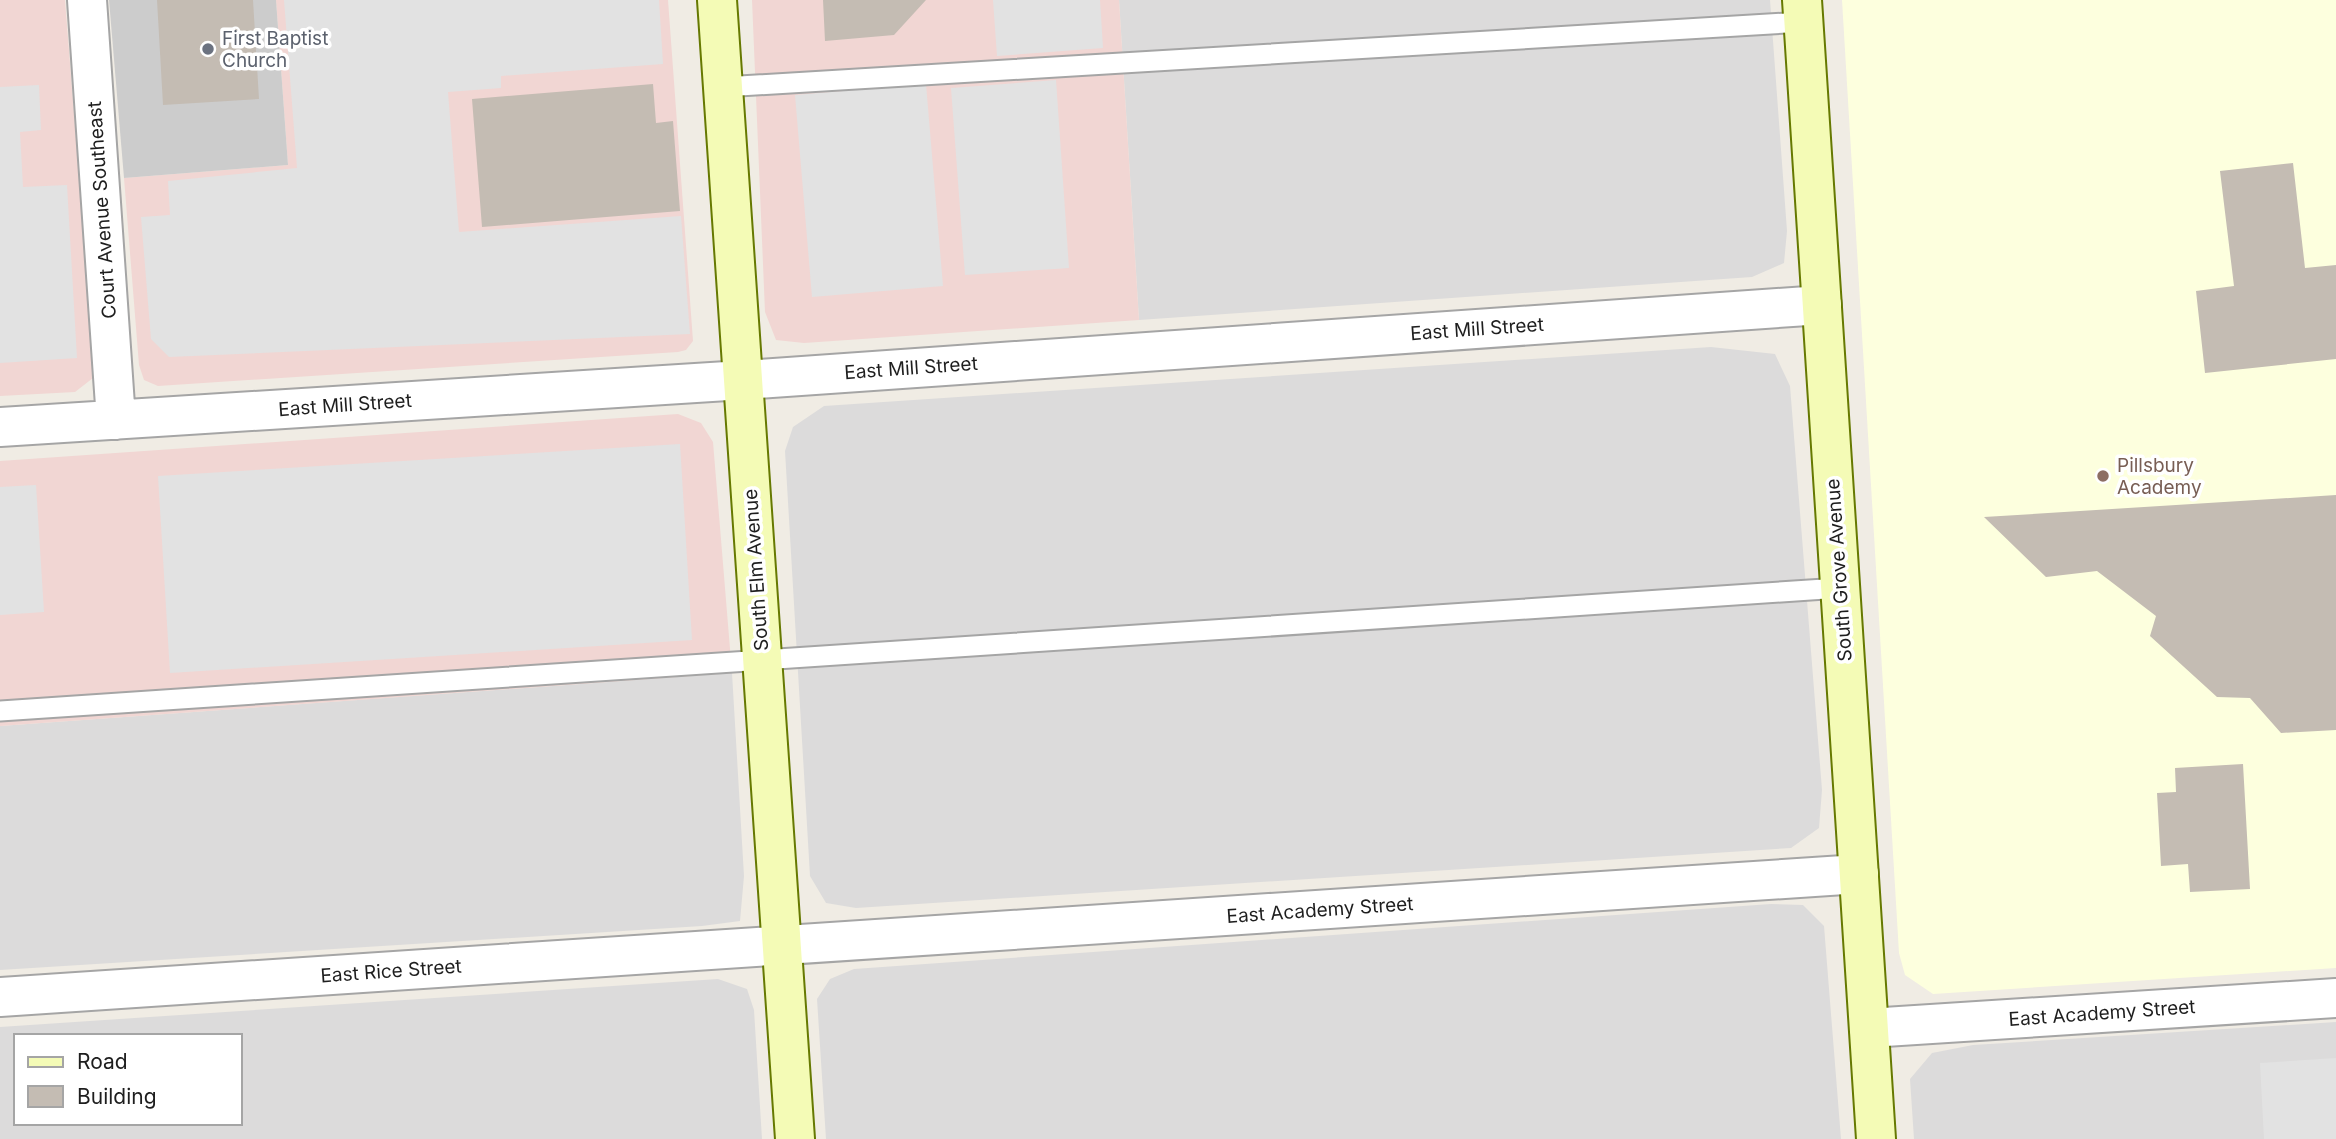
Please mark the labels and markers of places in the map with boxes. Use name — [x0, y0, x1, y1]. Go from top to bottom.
place label: First Baptist Church — [222, 27, 328, 72]
marker: First Baptist Church — [200, 41, 216, 57]
place label: Pillsbury Academy — [2117, 454, 2202, 499]
marker: Pillsbury Academy — [2095, 468, 2111, 484]

